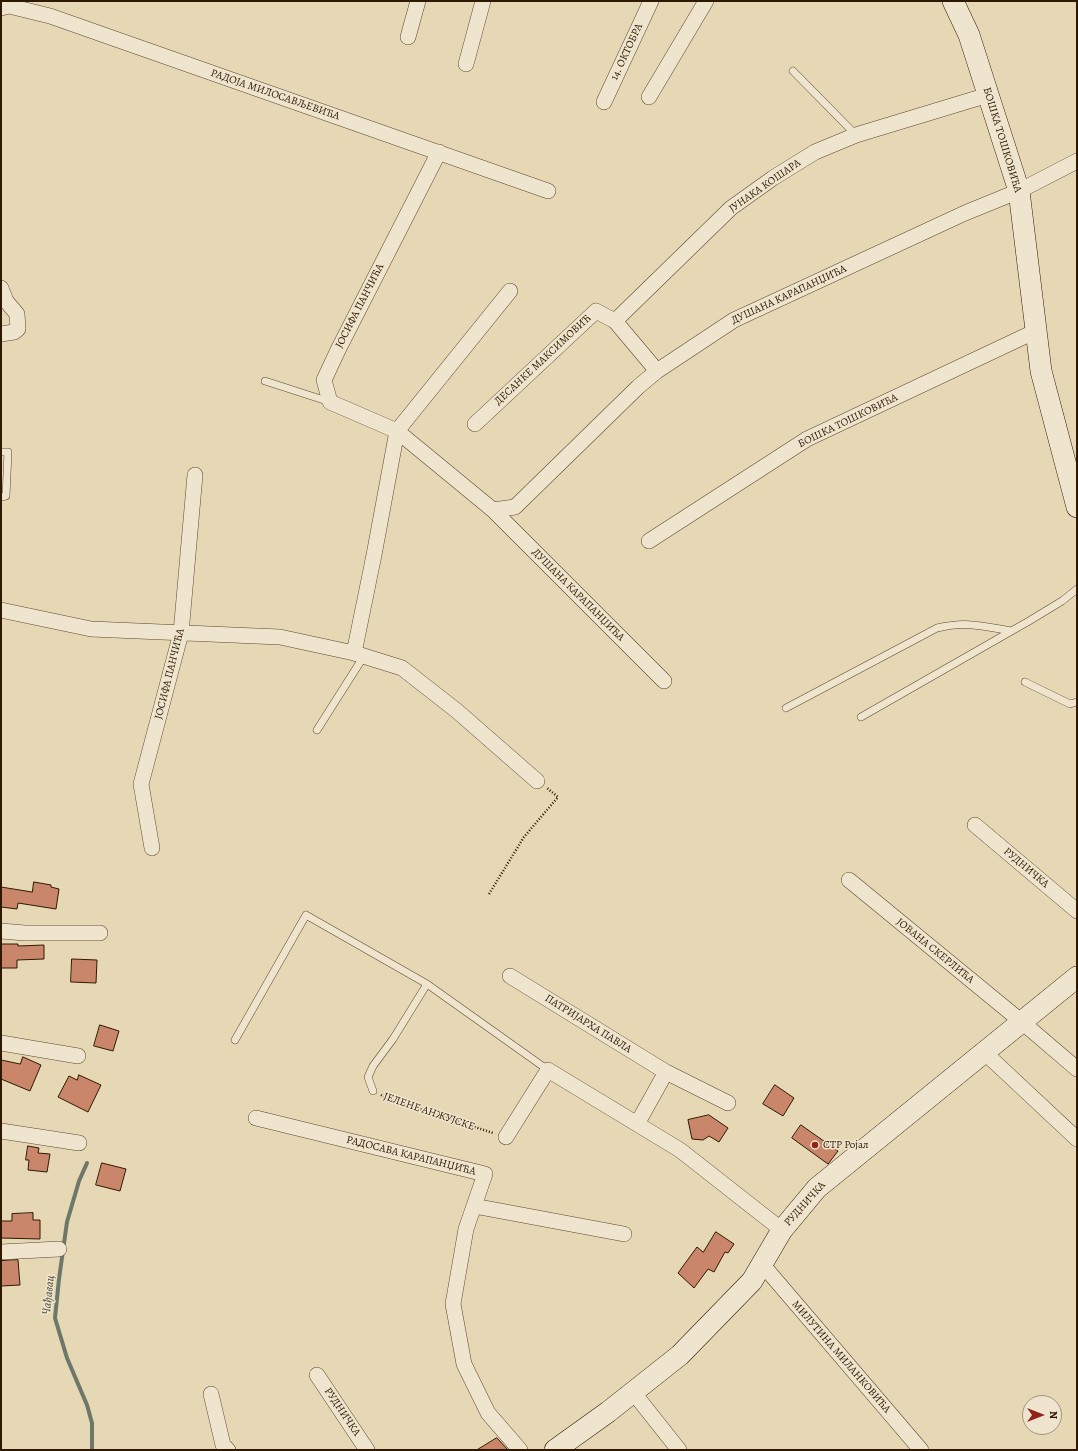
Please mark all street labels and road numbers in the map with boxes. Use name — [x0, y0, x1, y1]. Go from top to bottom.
street label: 14. ОКТОБРА — [608, 21, 646, 83]
street label: РАДОЈА МИЛОСАВЉЕВИЋА — [209, 67, 341, 123]
street label: БОШКА ТОШКОВИЋА — [980, 86, 1024, 194]
street label: ЈУНАКА КОШАРА — [727, 156, 803, 216]
street label: ЈОСИФА ПАНЧИЋА — [333, 262, 387, 350]
street label: ДУШАНА КАРАПАНЏИЋА — [729, 262, 849, 328]
street label: ДЕСАНКЕ МАКСИМОВИЋ — [492, 312, 594, 408]
street label: БОШКА ТОШКОВИЋА — [796, 391, 900, 451]
street label: ДУШАНА КАРАПАНЏИЋА — [529, 546, 627, 644]
street label: ЈОСИФА ПАНЧИЋА — [152, 627, 188, 721]
street label: РУДНИЧКА — [1001, 845, 1051, 891]
street label: ЈОВАНА СКЕРЛИЋА — [893, 916, 977, 986]
street label: ПАТРИЈАРХА ПАВЛА — [542, 992, 634, 1056]
street label: ЈЕЛЕНЕ АНЖУЈСКЕ — [382, 1090, 476, 1134]
street label: РАДОСАВА КАРАПАНЏИЋА — [345, 1134, 477, 1178]
street label: РУДНИЧКА — [782, 1179, 828, 1229]
street label: МИЛУТИНА МИЛАНКОВИЋА — [789, 1298, 893, 1416]
street label: РУДНИЧКА — [321, 1385, 363, 1439]

